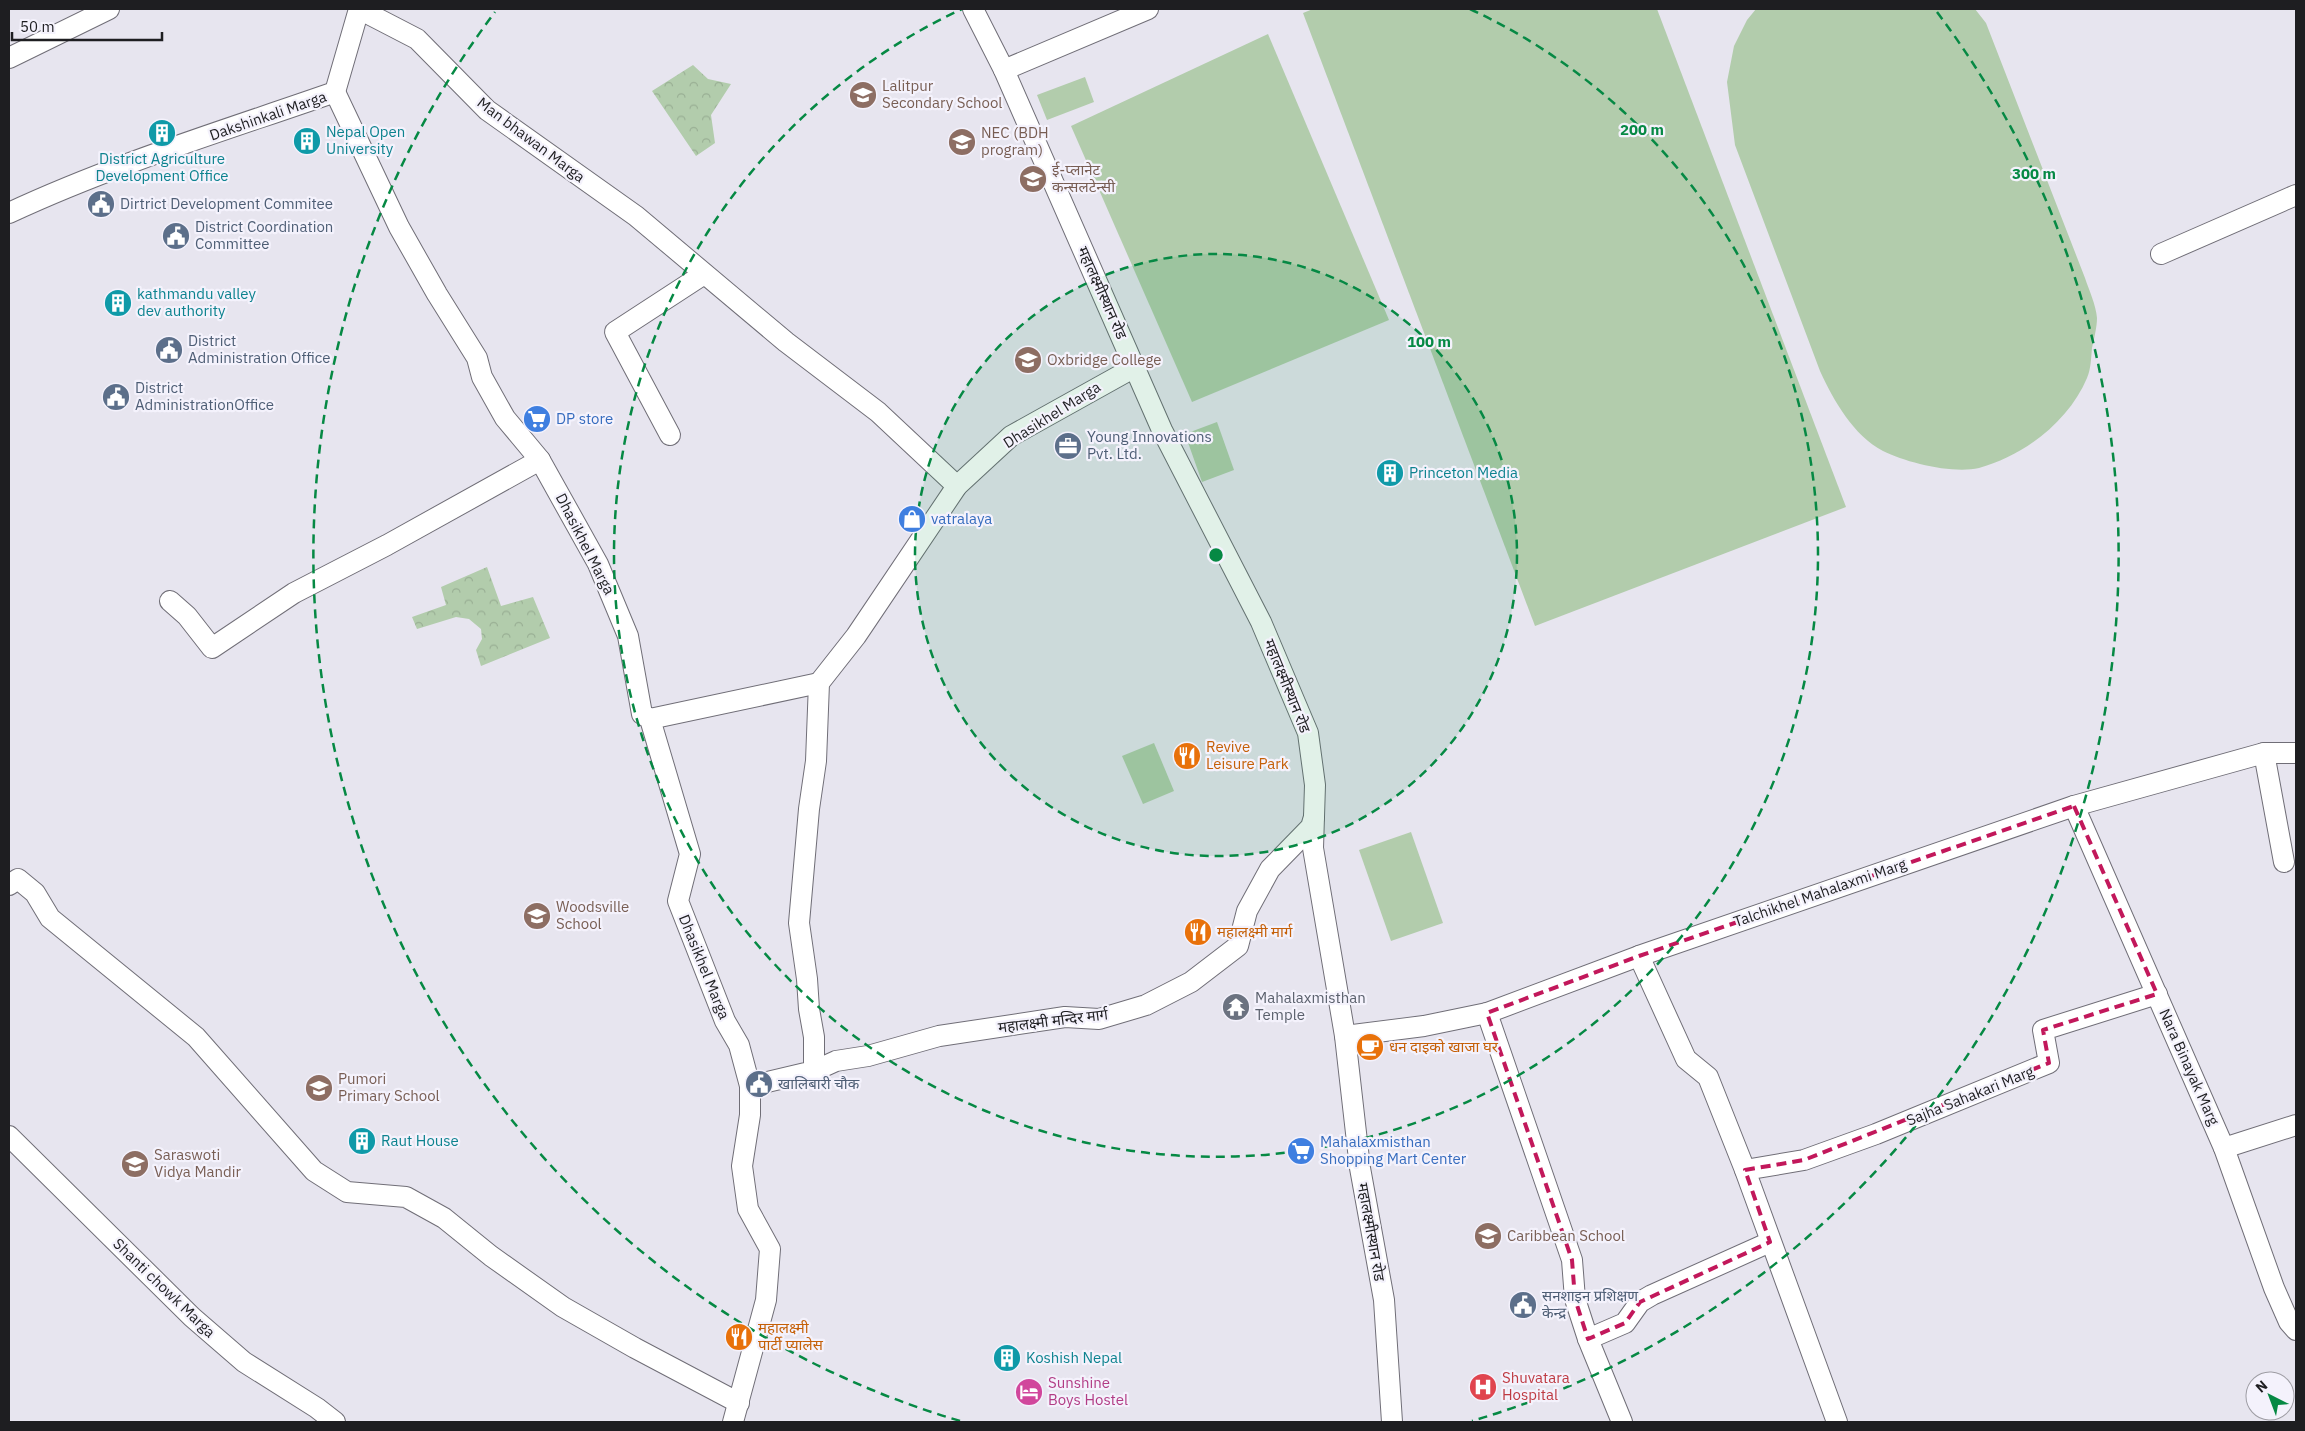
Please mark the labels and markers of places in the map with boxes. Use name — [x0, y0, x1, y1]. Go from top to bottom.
place label: Lalitpur Secondary School — [882, 76, 1002, 112]
school or university icon: Lalitpur Secondary School — [848, 80, 878, 110]
building icon: District Agriculture Development Office — [147, 118, 177, 148]
place label: Nepal Open University — [326, 122, 405, 158]
place label: NEC (BDH program) — [981, 123, 1049, 159]
building icon: Nepal Open University — [292, 126, 322, 156]
school or university icon: NEC (BDH program) — [947, 127, 977, 157]
place label: District Agriculture Development Office — [95, 149, 229, 185]
place label: ई-प्लानेट कन्सलटेन्सी — [1052, 160, 1116, 196]
school or university icon: ई-प्लानेट कन्सलटेन्सी — [1018, 164, 1048, 194]
public building icon: Dirtrict Development Commitee — [86, 189, 116, 219]
place label: Dirtrict Development Commitee — [120, 194, 333, 213]
place label: District Coordination Committee — [195, 217, 333, 253]
public building icon: District Coordination Committee — [161, 221, 191, 251]
place label: kathmandu valley dev authority — [137, 284, 257, 320]
building icon: kathmandu valley dev authority — [103, 288, 133, 318]
place label: District Administration Office — [188, 331, 331, 367]
public building icon: District Administration Office — [154, 335, 184, 365]
school or university icon: Oxbridge College — [1013, 345, 1043, 375]
place label: Oxbridge College — [1047, 350, 1162, 369]
place label: District AdministrationOffice — [135, 378, 274, 414]
public building icon: District AdministrationOffice — [101, 382, 131, 412]
supermarket icon: DP store — [522, 404, 552, 434]
place label: DP store — [556, 409, 613, 428]
place label: Young Innovations Pvt. Ltd. — [1087, 427, 1212, 463]
office icon: Young Innovations Pvt. Ltd. — [1053, 431, 1083, 461]
building icon: Princeton Media — [1375, 458, 1405, 488]
place label: Princeton Media — [1409, 463, 1518, 482]
shop icon: vatralaya — [897, 504, 927, 534]
place label: vatralaya — [931, 509, 992, 528]
centre of rings — [1207, 546, 1225, 564]
place label: Revive Leisure Park — [1206, 737, 1289, 773]
restaurant icon: Revive Leisure Park — [1172, 741, 1202, 771]
place label: Woodsville School — [556, 897, 629, 933]
school or university icon: Woodsville School — [522, 901, 552, 931]
restaurant icon: महालक्ष्मी मार्ग — [1183, 917, 1213, 947]
place label: महालक्ष्मी मार्ग — [1217, 922, 1293, 941]
place label: Mahalaxmisthan Temple — [1255, 988, 1366, 1024]
temple icon: Mahalaxmisthan Temple — [1221, 992, 1251, 1022]
cafe icon: धन दाइको खाजा घर — [1355, 1032, 1385, 1062]
place label: धन दाइको खाजा घर — [1389, 1037, 1499, 1056]
place label: Pumori Primary School — [338, 1069, 440, 1105]
public building icon: खालिबारी चौक — [744, 1069, 774, 1099]
school or university icon: Pumori Primary School — [304, 1073, 334, 1103]
place label: खालिबारी चौक — [778, 1074, 860, 1093]
building icon: Raut House — [347, 1126, 377, 1156]
place label: Raut House — [381, 1131, 459, 1150]
place label: Mahalaxmisthan Shopping Mart Center — [1320, 1132, 1467, 1168]
supermarket icon: Mahalaxmisthan Shopping Mart Center — [1286, 1136, 1316, 1166]
place label: Saraswoti Vidya Mandir — [154, 1145, 242, 1181]
school or university icon: Saraswoti Vidya Mandir — [120, 1149, 150, 1179]
school or university icon: Caribbean School — [1473, 1221, 1503, 1251]
place label: Caribbean School — [1507, 1226, 1625, 1245]
place label: सनशाइन प्रशिक्षण केन्द्र — [1542, 1286, 1639, 1322]
public building icon: सनशाइन प्रशिक्षण केन्द्र — [1508, 1290, 1538, 1320]
place label: महालक्ष्मी पार्टी प्यालेस — [758, 1318, 824, 1354]
restaurant icon: महालक्ष्मी पार्टी प्यालेस — [724, 1322, 754, 1352]
building icon: Koshish Nepal — [992, 1343, 1022, 1373]
place label: Koshish Nepal — [1026, 1348, 1122, 1367]
place label: Shuvatara Hospital — [1502, 1368, 1570, 1404]
hospital icon: Shuvatara Hospital — [1468, 1372, 1498, 1402]
place label: Sunshine Boys Hostel — [1048, 1373, 1128, 1409]
hotel icon: Sunshine Boys Hostel — [1014, 1377, 1044, 1407]

